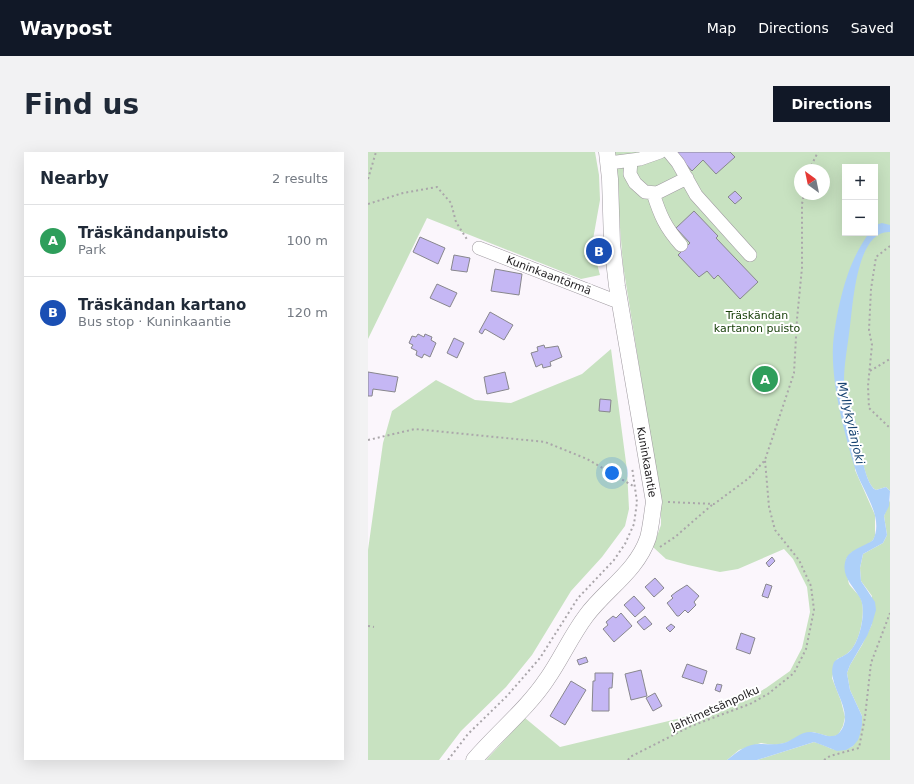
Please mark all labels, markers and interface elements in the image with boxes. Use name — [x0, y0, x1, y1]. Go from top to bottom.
text: Waypost — [20, 17, 112, 39]
text: Map — [707, 20, 736, 36]
text: Directions — [758, 20, 829, 36]
text: Saved — [851, 20, 894, 36]
button: Directions — [773, 86, 890, 122]
text: Find us — [24, 88, 139, 121]
north arrow — [794, 164, 830, 200]
map controls — [842, 164, 878, 236]
button: + — [842, 164, 878, 200]
text: Nearby — [40, 168, 109, 188]
text: 2 results — [272, 171, 328, 186]
button: − — [842, 200, 878, 236]
text: Träskändanpuisto — [78, 224, 228, 242]
text: A — [48, 233, 58, 248]
text: 100 m — [286, 233, 328, 248]
pin: B — [586, 236, 612, 266]
text: Park — [78, 242, 106, 257]
street label: Kuninkaantörmä — [504, 253, 593, 298]
text: Träskändan kartano — [78, 296, 246, 314]
text: B — [48, 305, 58, 320]
text: 120 m — [286, 305, 328, 320]
park label: Träskändan kartanon puisto — [714, 309, 800, 335]
text: Bus stop · Kuninkaantie — [78, 314, 231, 329]
pin: A — [752, 364, 778, 394]
water label: Myllykylänjoki — [835, 380, 867, 466]
street label: Kuninkaantie — [634, 426, 659, 499]
your location — [602, 463, 622, 483]
street label: Jahtimetsänpolku — [668, 683, 761, 734]

